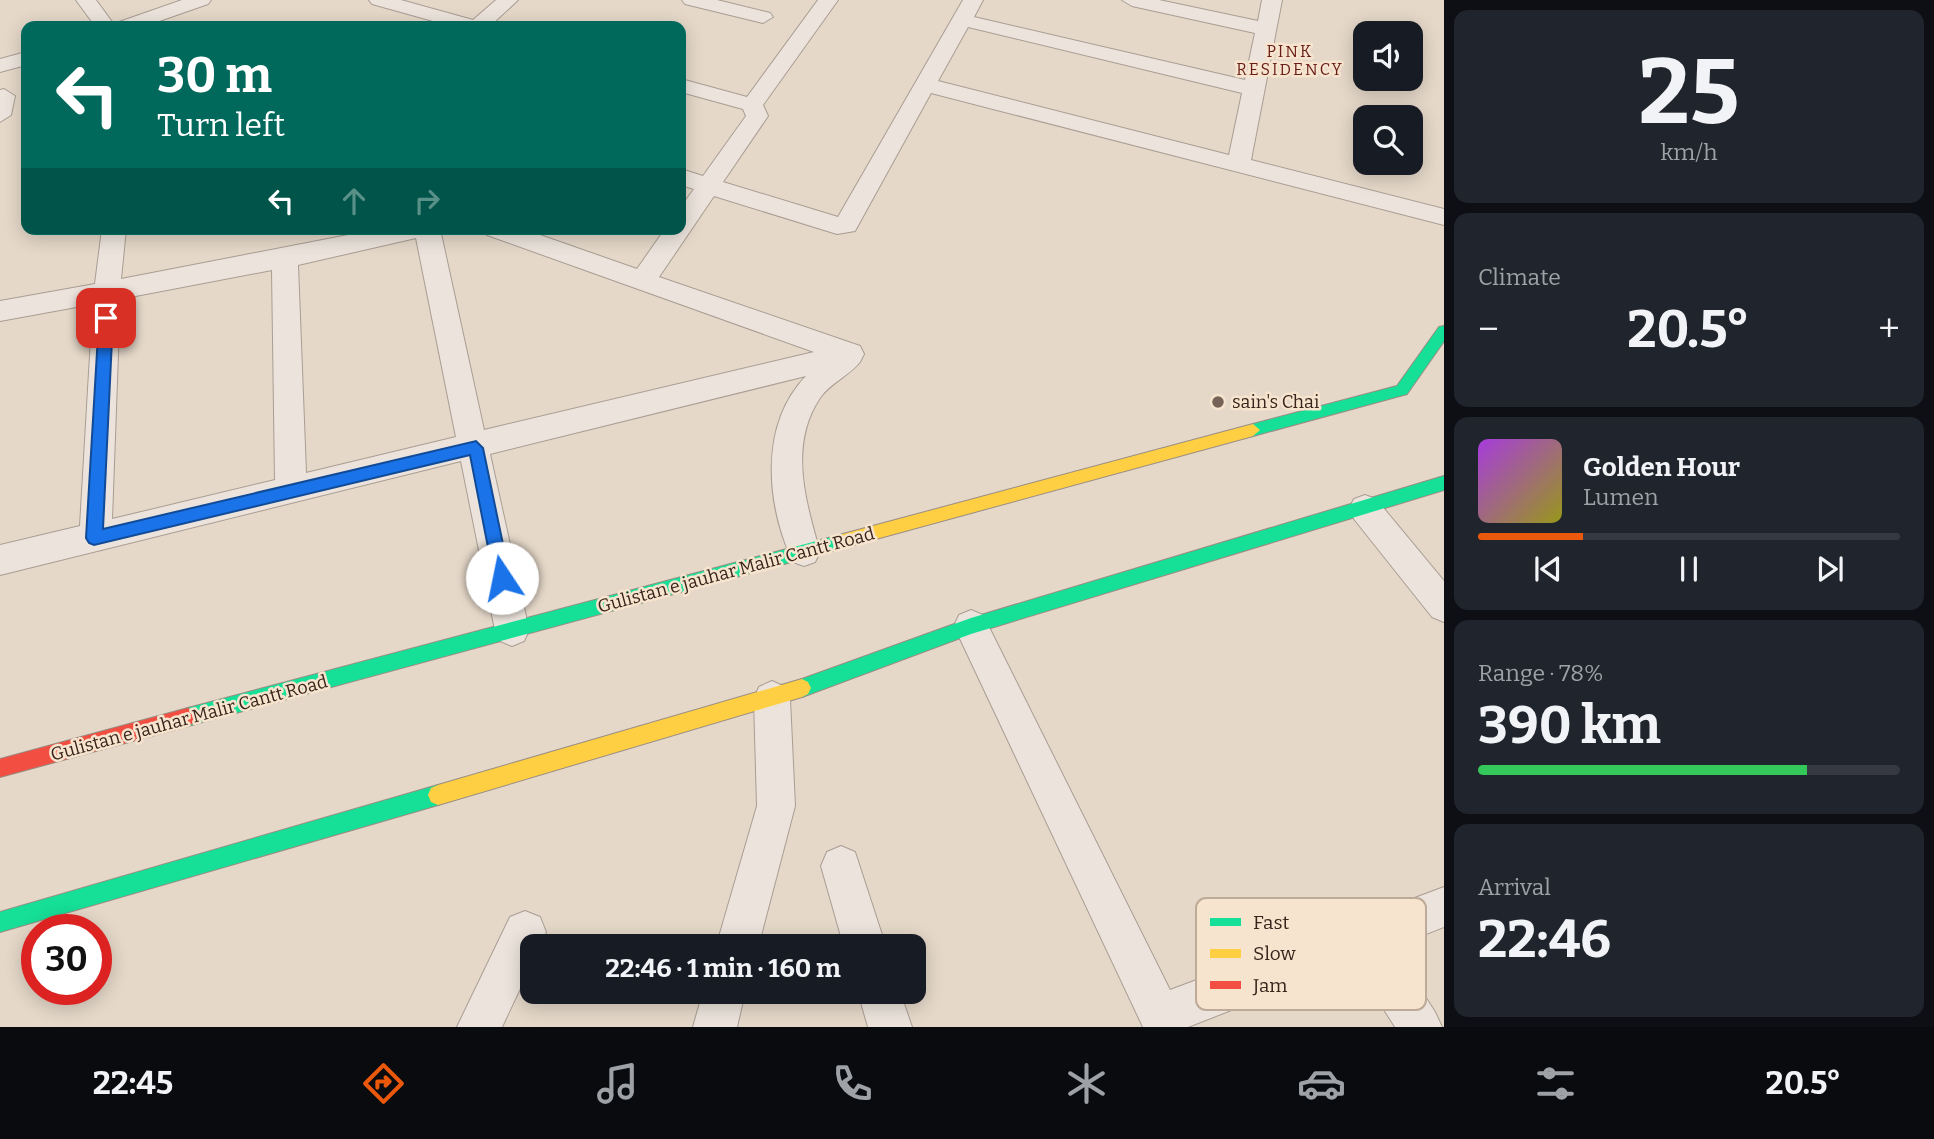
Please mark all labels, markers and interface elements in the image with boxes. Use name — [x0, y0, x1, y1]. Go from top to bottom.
map controls — [1353, 21, 1423, 175]
button: sound — [1353, 21, 1423, 91]
text: 25 — [1638, 38, 1740, 147]
district label: PINK RESIDENCY — [1236, 42, 1344, 79]
text: 30 m — [157, 46, 272, 105]
icon: left — [42, 49, 133, 140]
button: search — [1353, 105, 1423, 175]
text: Turn left — [157, 106, 285, 144]
text: km/h — [1661, 138, 1717, 166]
icon: left — [262, 182, 300, 220]
icon: ahead — [335, 182, 373, 220]
icon: right — [408, 182, 446, 220]
text: Climate — [1478, 263, 1561, 291]
pin — [76, 288, 136, 348]
text: 20.5° — [1627, 298, 1750, 361]
icon: arrive — [87, 299, 125, 337]
text: − — [1478, 306, 1499, 352]
text: + — [1878, 306, 1900, 352]
place label: sain's Chai — [1232, 391, 1319, 413]
marker: sain's Chai — [1210, 394, 1226, 410]
text: Golden Hour — [1583, 452, 1740, 483]
text: Lumen — [1583, 483, 1659, 511]
street label: Gulistan e jauhar Malir Cantt Road — [595, 522, 877, 618]
position arrow — [465, 541, 539, 615]
icon: previous — [1529, 550, 1567, 588]
icon: pause — [1670, 550, 1708, 588]
icon: next — [1811, 550, 1849, 588]
text: Range · 78% — [1478, 659, 1604, 687]
street label: Gulistan e jauhar Malir Cantt Road — [48, 670, 330, 766]
text: 390 km — [1478, 694, 1661, 757]
text: Arrival — [1478, 873, 1551, 901]
legend — [1196, 898, 1426, 1010]
text: 22:46 — [1478, 908, 1611, 971]
text: Fast — [1253, 911, 1290, 934]
speed limit sign: 30 — [21, 914, 112, 1005]
text: Slow — [1253, 942, 1296, 965]
text: 22:46 · 1 min · 160 m — [605, 953, 841, 984]
text: Jam — [1252, 974, 1287, 997]
icon: directions — [359, 1059, 408, 1108]
icon: music — [593, 1059, 642, 1108]
icon: phone — [828, 1059, 877, 1108]
icon: climate — [1062, 1059, 1111, 1108]
icon: car — [1297, 1059, 1346, 1108]
icon: filters — [1531, 1059, 1580, 1108]
text: 22:45 — [93, 1064, 173, 1102]
text: 20.5° — [1766, 1064, 1841, 1102]

